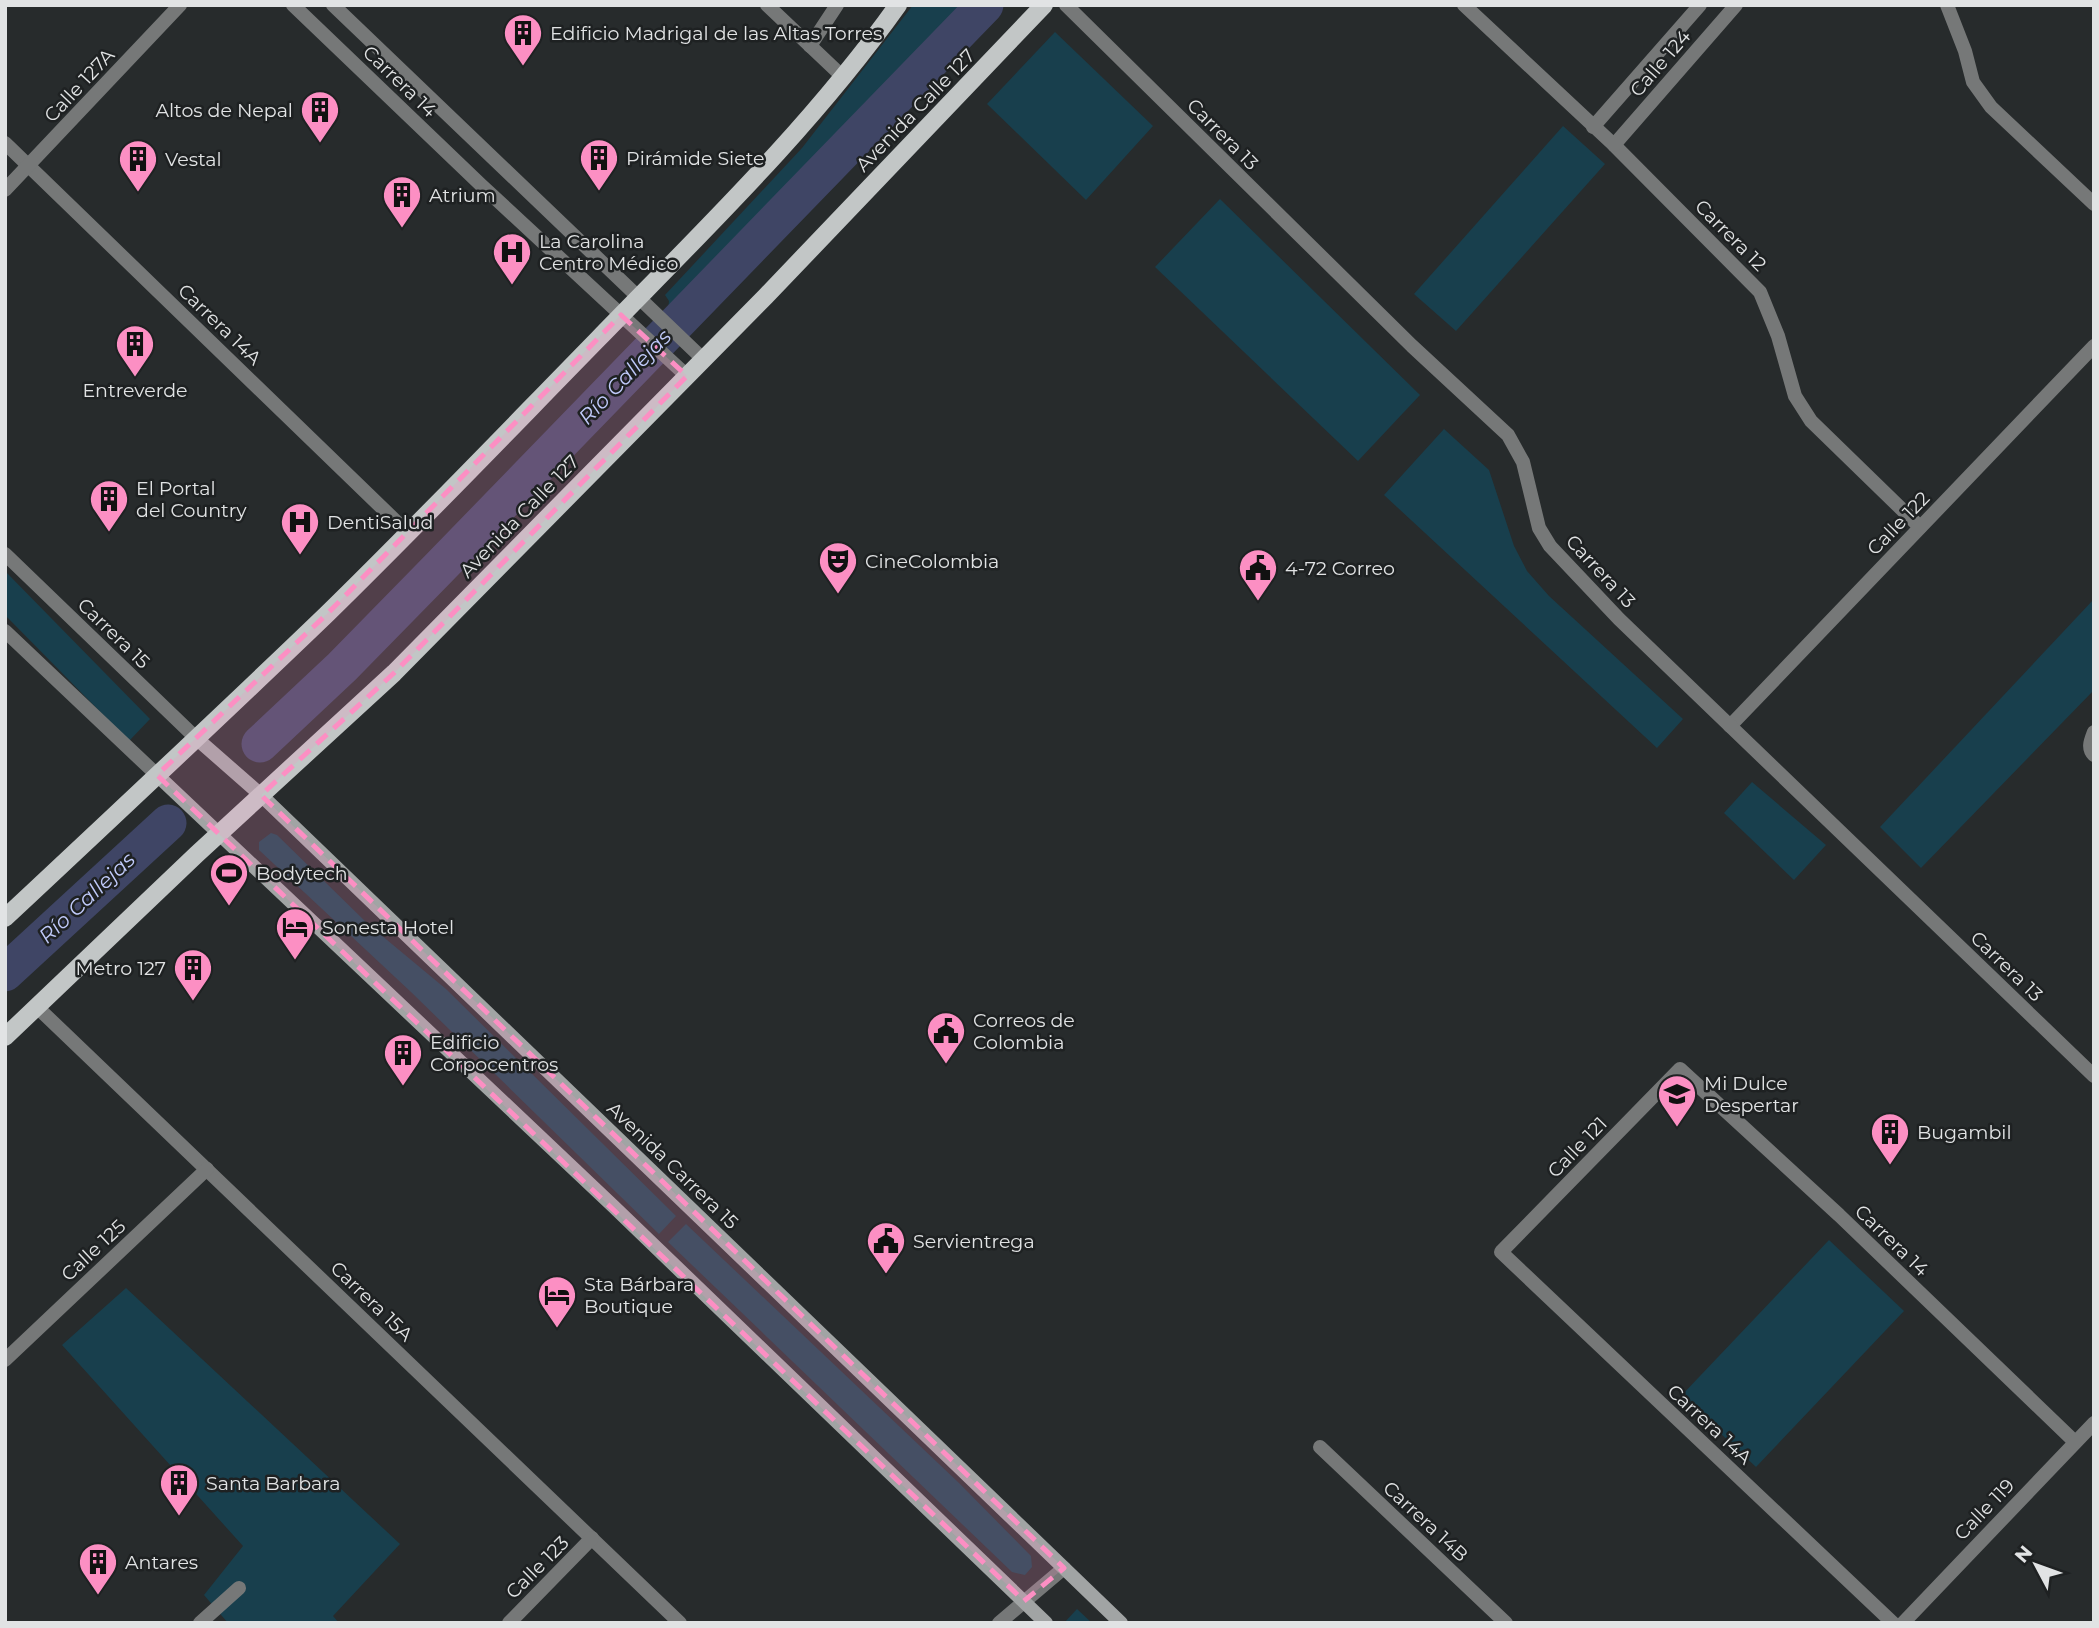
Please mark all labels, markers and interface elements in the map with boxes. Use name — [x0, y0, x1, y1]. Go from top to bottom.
building icon: Edificio Madrigal de las Altas Torres — [502, 12, 544, 67]
place label: Edificio Madrigal de las Altas Torres — [550, 22, 882, 45]
street label: Calle 124 — [1625, 25, 1696, 101]
street label: Carrera 14 — [358, 41, 442, 122]
street label: Calle 127A — [39, 43, 120, 127]
street label: Avenida Calle 127 — [851, 44, 980, 176]
building icon: Altos de Nepal — [299, 89, 341, 144]
street label: Carrera 13 — [1182, 94, 1263, 175]
place label: Altos de Nepal — [156, 99, 293, 122]
building icon: Pirámide Siete — [578, 137, 620, 192]
building icon: Vestal — [117, 138, 159, 193]
place label: Pirámide Siete — [626, 147, 765, 170]
place label: Vestal — [165, 148, 222, 171]
building icon: Atrium — [381, 174, 423, 229]
place label: Atrium — [429, 184, 496, 207]
street label: Carrera 12 — [1690, 195, 1771, 276]
place label: La Carolina Centro Médico — [539, 230, 678, 275]
hospital icon: La Carolina Centro Médico — [491, 231, 533, 286]
street label: Carrera 14A — [173, 279, 266, 370]
building icon: Entreverde — [114, 323, 156, 378]
water label: Río Callejas — [573, 324, 676, 429]
place label: Entreverde — [82, 379, 188, 402]
street label: Avenida Calle 127 — [455, 450, 584, 582]
place label: El Portal del Country — [136, 477, 247, 522]
building icon: El Portal del Country — [88, 478, 130, 533]
street label: Calle 122 — [1862, 487, 1934, 560]
hospital icon: DentiSalud — [279, 501, 321, 556]
place label: DentiSalud — [327, 511, 434, 534]
street label: Carrera 13 — [1561, 530, 1640, 613]
theatre icon: CineColombia — [817, 540, 859, 595]
public building icon: 4-72 Correo — [1237, 547, 1279, 602]
place label: CineColombia — [865, 550, 999, 573]
place label: 4-72 Correo — [1285, 557, 1395, 580]
street label: Carrera 15 — [73, 593, 155, 674]
water label: Río Callejas — [33, 847, 140, 949]
sports icon: Bodytech — [208, 852, 250, 907]
place label: Bodytech — [256, 862, 348, 885]
hotel icon: Sonesta Hotel — [274, 906, 316, 961]
place label: Sonesta Hotel — [322, 916, 454, 939]
street label: Carrera 13 — [1966, 926, 2048, 1006]
building icon: Metro 127 — [172, 947, 214, 1002]
place label: Metro 127 — [76, 957, 166, 980]
place label: Correos de Colombia — [973, 1009, 1075, 1054]
public building icon: Correos de Colombia — [925, 1010, 967, 1065]
place label: Edificio Corpocentros — [430, 1031, 558, 1076]
building icon: Edificio Corpocentros — [382, 1032, 424, 1087]
place label: Mi Dulce Despertar — [1704, 1072, 1799, 1117]
school or university icon: Mi Dulce Despertar — [1656, 1073, 1698, 1128]
street label: Avenida Carrera 15 — [602, 1097, 743, 1234]
building icon: Bugambil — [1869, 1111, 1911, 1166]
street label: Calle 121 — [1543, 1112, 1612, 1183]
place label: Bugambil — [1917, 1121, 2012, 1144]
street label: Carrera 14 — [1850, 1200, 1934, 1281]
street label: Calle 125 — [56, 1215, 130, 1286]
public building icon: Servientrega — [865, 1220, 907, 1275]
place label: Servientrega — [913, 1230, 1035, 1253]
street label: Carrera 15A — [326, 1257, 418, 1346]
place label: Sta Bárbara Boutique — [584, 1273, 694, 1318]
hotel icon: Sta Bárbara Boutique — [536, 1274, 578, 1329]
street label: Carrera 14A — [1663, 1379, 1757, 1469]
building icon: Santa Barbara — [158, 1462, 200, 1517]
place label: Santa Barbara — [206, 1472, 340, 1495]
street label: Calle 119 — [1950, 1474, 2019, 1545]
street label: Carrera 14B — [1378, 1476, 1473, 1566]
north arrow — [2001, 1530, 2071, 1600]
street label: Calle 123 — [501, 1531, 574, 1604]
building icon: Antares — [77, 1541, 119, 1596]
text: N — [2010, 1541, 2037, 1568]
place label: Antares — [125, 1551, 198, 1574]

